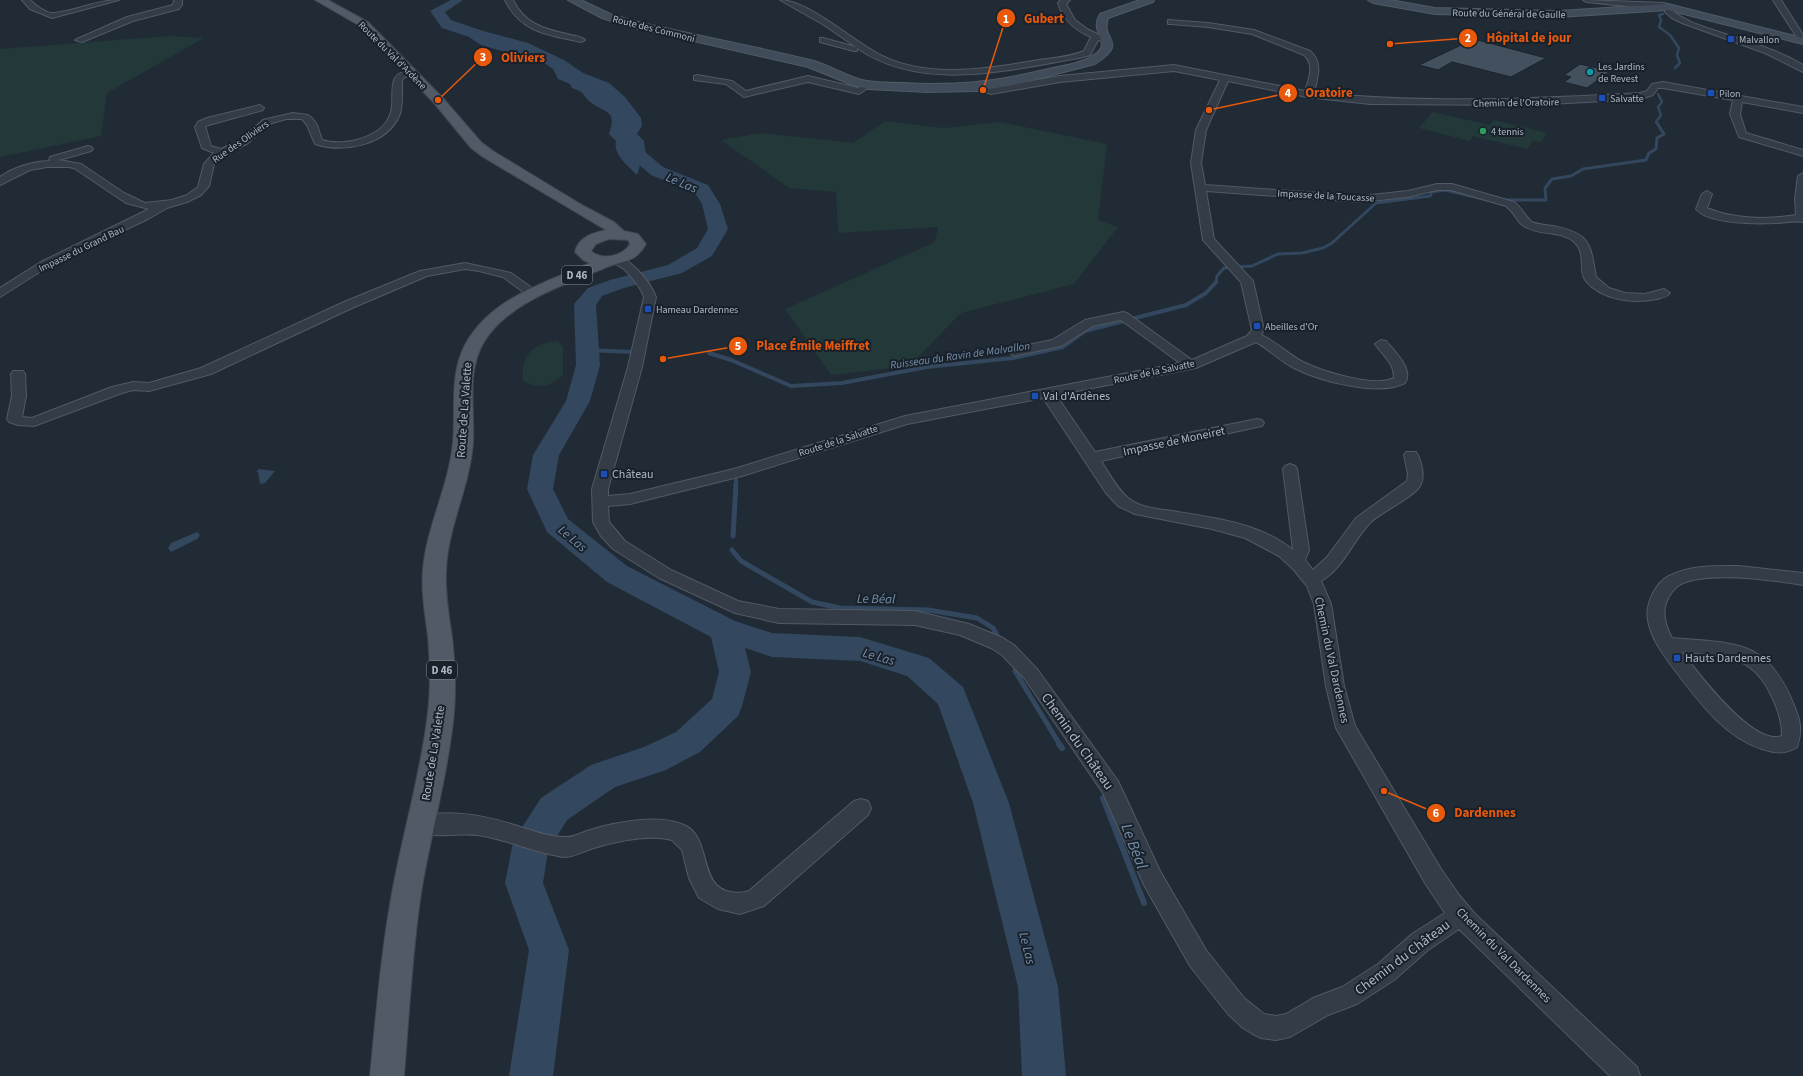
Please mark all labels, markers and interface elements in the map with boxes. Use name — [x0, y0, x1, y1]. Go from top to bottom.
callout: Gubert — [996, 6, 1072, 31]
street label: Route du Général de Gaulle — [1452, 6, 1566, 22]
text: Gubert — [1024, 10, 1064, 28]
text: 1 — [1003, 11, 1009, 28]
street label: Route des Commoni — [611, 12, 696, 46]
street label: Route du Val d'Ardène — [355, 18, 430, 93]
callout: Hôpital de jour — [1458, 25, 1579, 50]
text: Hôpital de jour — [1486, 29, 1572, 47]
text: 2 — [1465, 30, 1471, 47]
place label: Malvallon — [1739, 33, 1779, 47]
marker: Malvallon — [1726, 34, 1736, 44]
callout: Oliviers — [473, 45, 553, 70]
text: 3 — [480, 49, 486, 66]
text: Oliviers — [501, 49, 545, 67]
place label: Les Jardins de Revest — [1598, 60, 1645, 86]
marker: Les Jardins de Revest — [1585, 67, 1595, 77]
callout: Oratoire — [1278, 80, 1361, 105]
text: Oratoire — [1305, 84, 1353, 102]
text: 4 — [1285, 85, 1292, 102]
place label: Pilon — [1719, 87, 1741, 101]
marker: Pilon — [1706, 88, 1716, 98]
place label: Salvatte — [1610, 92, 1644, 106]
marker: Salvatte — [1597, 93, 1607, 103]
street label: Chemin de l'Oratoire — [1473, 95, 1559, 111]
street label: Rue des Oliviers — [209, 117, 272, 167]
place label: 4 tennis — [1491, 125, 1524, 139]
marker: 4 tennis — [1478, 126, 1488, 136]
water label: Le Las — [663, 168, 700, 198]
street label: Impasse de la Toucasse — [1277, 186, 1375, 206]
street label: Impasse du Grand Bau — [36, 222, 127, 276]
road number: D 46 — [562, 266, 592, 284]
place label: Hameau Dardennes — [656, 303, 738, 317]
marker: Hameau Dardennes — [643, 304, 653, 314]
place label: Abeilles d'Or — [1265, 320, 1318, 334]
marker: Abeilles d'Or — [1252, 321, 1262, 331]
callout: Place Émile Meiffret — [728, 333, 878, 358]
text: Place Émile Meiffret — [756, 337, 870, 355]
text: 5 — [735, 338, 741, 355]
water label: Ruisseau du Ravin de Malvallon — [889, 338, 1031, 373]
street label: Route de la Salvatte — [1112, 357, 1196, 387]
street label: Route de La Valette — [453, 362, 476, 458]
place label: Val d'Ardènes — [1043, 388, 1110, 405]
marker: Val d'Ardènes — [1030, 391, 1040, 401]
street label: Route de la Salvatte — [797, 422, 880, 460]
street label: Impasse de Moneiret — [1122, 422, 1227, 461]
place label: Château — [612, 466, 654, 483]
marker: Château — [599, 469, 609, 479]
water label: Le Las — [554, 521, 591, 556]
water label: Le Béal — [857, 590, 896, 608]
street label: Chemin du Val Dardennes — [1310, 596, 1353, 725]
water label: Le Las — [861, 644, 897, 670]
place label: Hauts Dardennes — [1685, 650, 1771, 667]
marker: Hauts Dardennes — [1672, 653, 1682, 663]
road number: D 46 — [427, 661, 457, 679]
street label: Chemin du Château — [1036, 689, 1118, 794]
street label: Route de La Valette — [418, 704, 449, 802]
callout: Dardennes — [1426, 800, 1524, 825]
text: Dardennes — [1454, 804, 1516, 822]
text: 6 — [1433, 805, 1439, 822]
water label: Le Béal — [1115, 820, 1153, 872]
street label: Chemin du Val Dardennes — [1452, 904, 1555, 1007]
street label: Chemin du Château — [1351, 915, 1454, 1000]
water label: Le Las — [1014, 930, 1040, 966]

